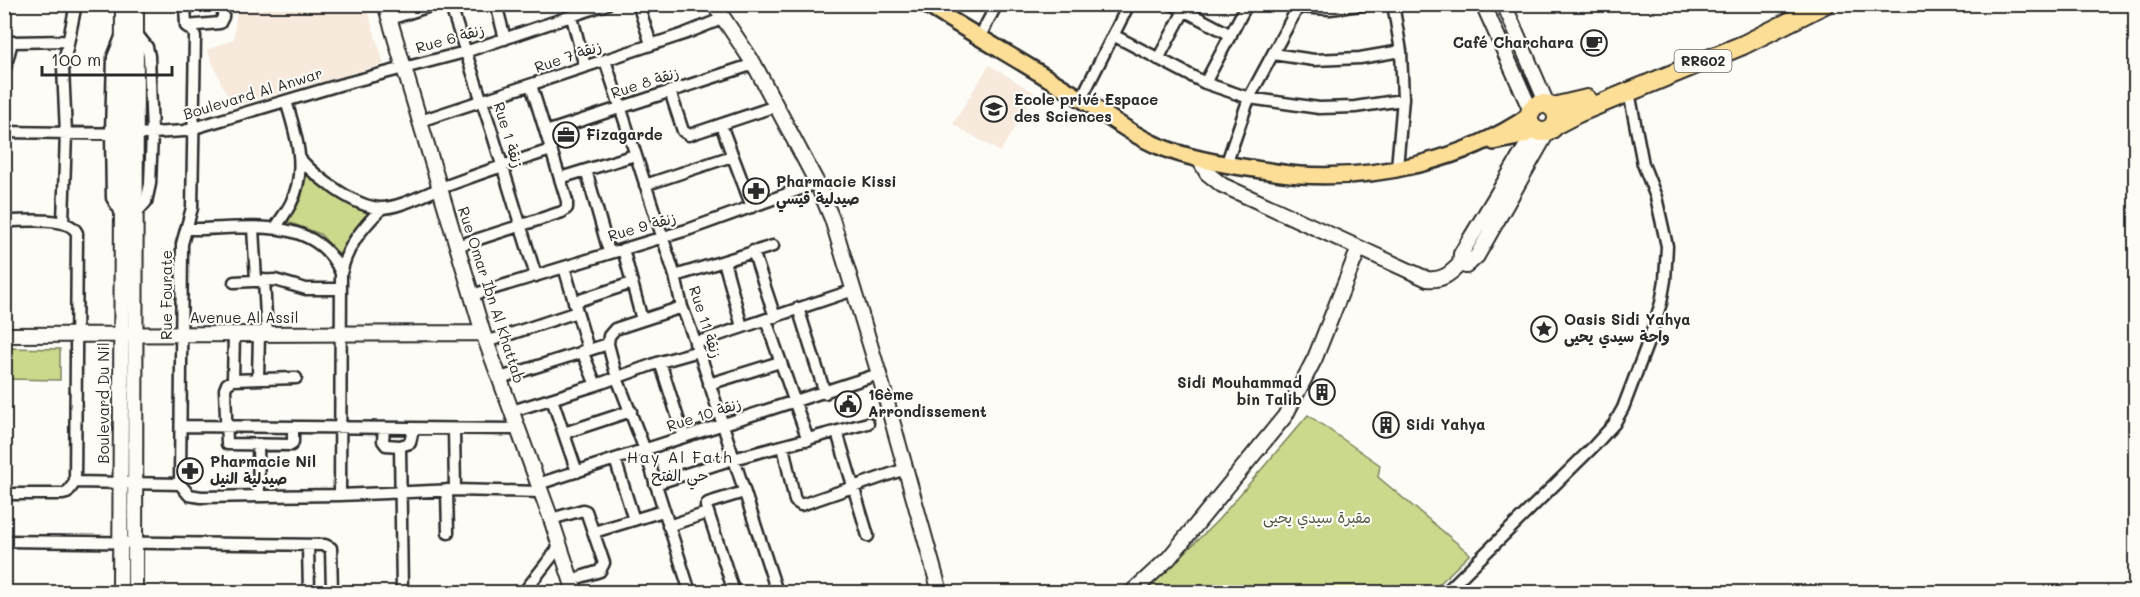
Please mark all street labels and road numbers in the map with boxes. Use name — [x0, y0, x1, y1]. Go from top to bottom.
street label: Rue 6 زنقة — [413, 19, 486, 57]
street label: Rue 7 زنقة — [531, 35, 604, 77]
road number: RR602 — [1674, 50, 1732, 72]
street label: Boulevard Al Anwar — [181, 62, 325, 124]
street label: Rue 8 زنقة — [608, 62, 681, 102]
street label: Rue 1 زنقة — [489, 99, 528, 170]
street label: Rue Omar Ibn Al Khattab — [454, 204, 530, 386]
street label: Rue 9 زنقة — [605, 207, 678, 245]
street label: Rue Fourate — [156, 250, 176, 340]
street label: Rue 11 زنقة — [685, 283, 727, 360]
street label: Avenue Al Assil — [190, 307, 298, 327]
street label: Boulevard Du Nil — [93, 342, 113, 464]
street label: Rue 10 زنقة — [664, 393, 744, 435]

